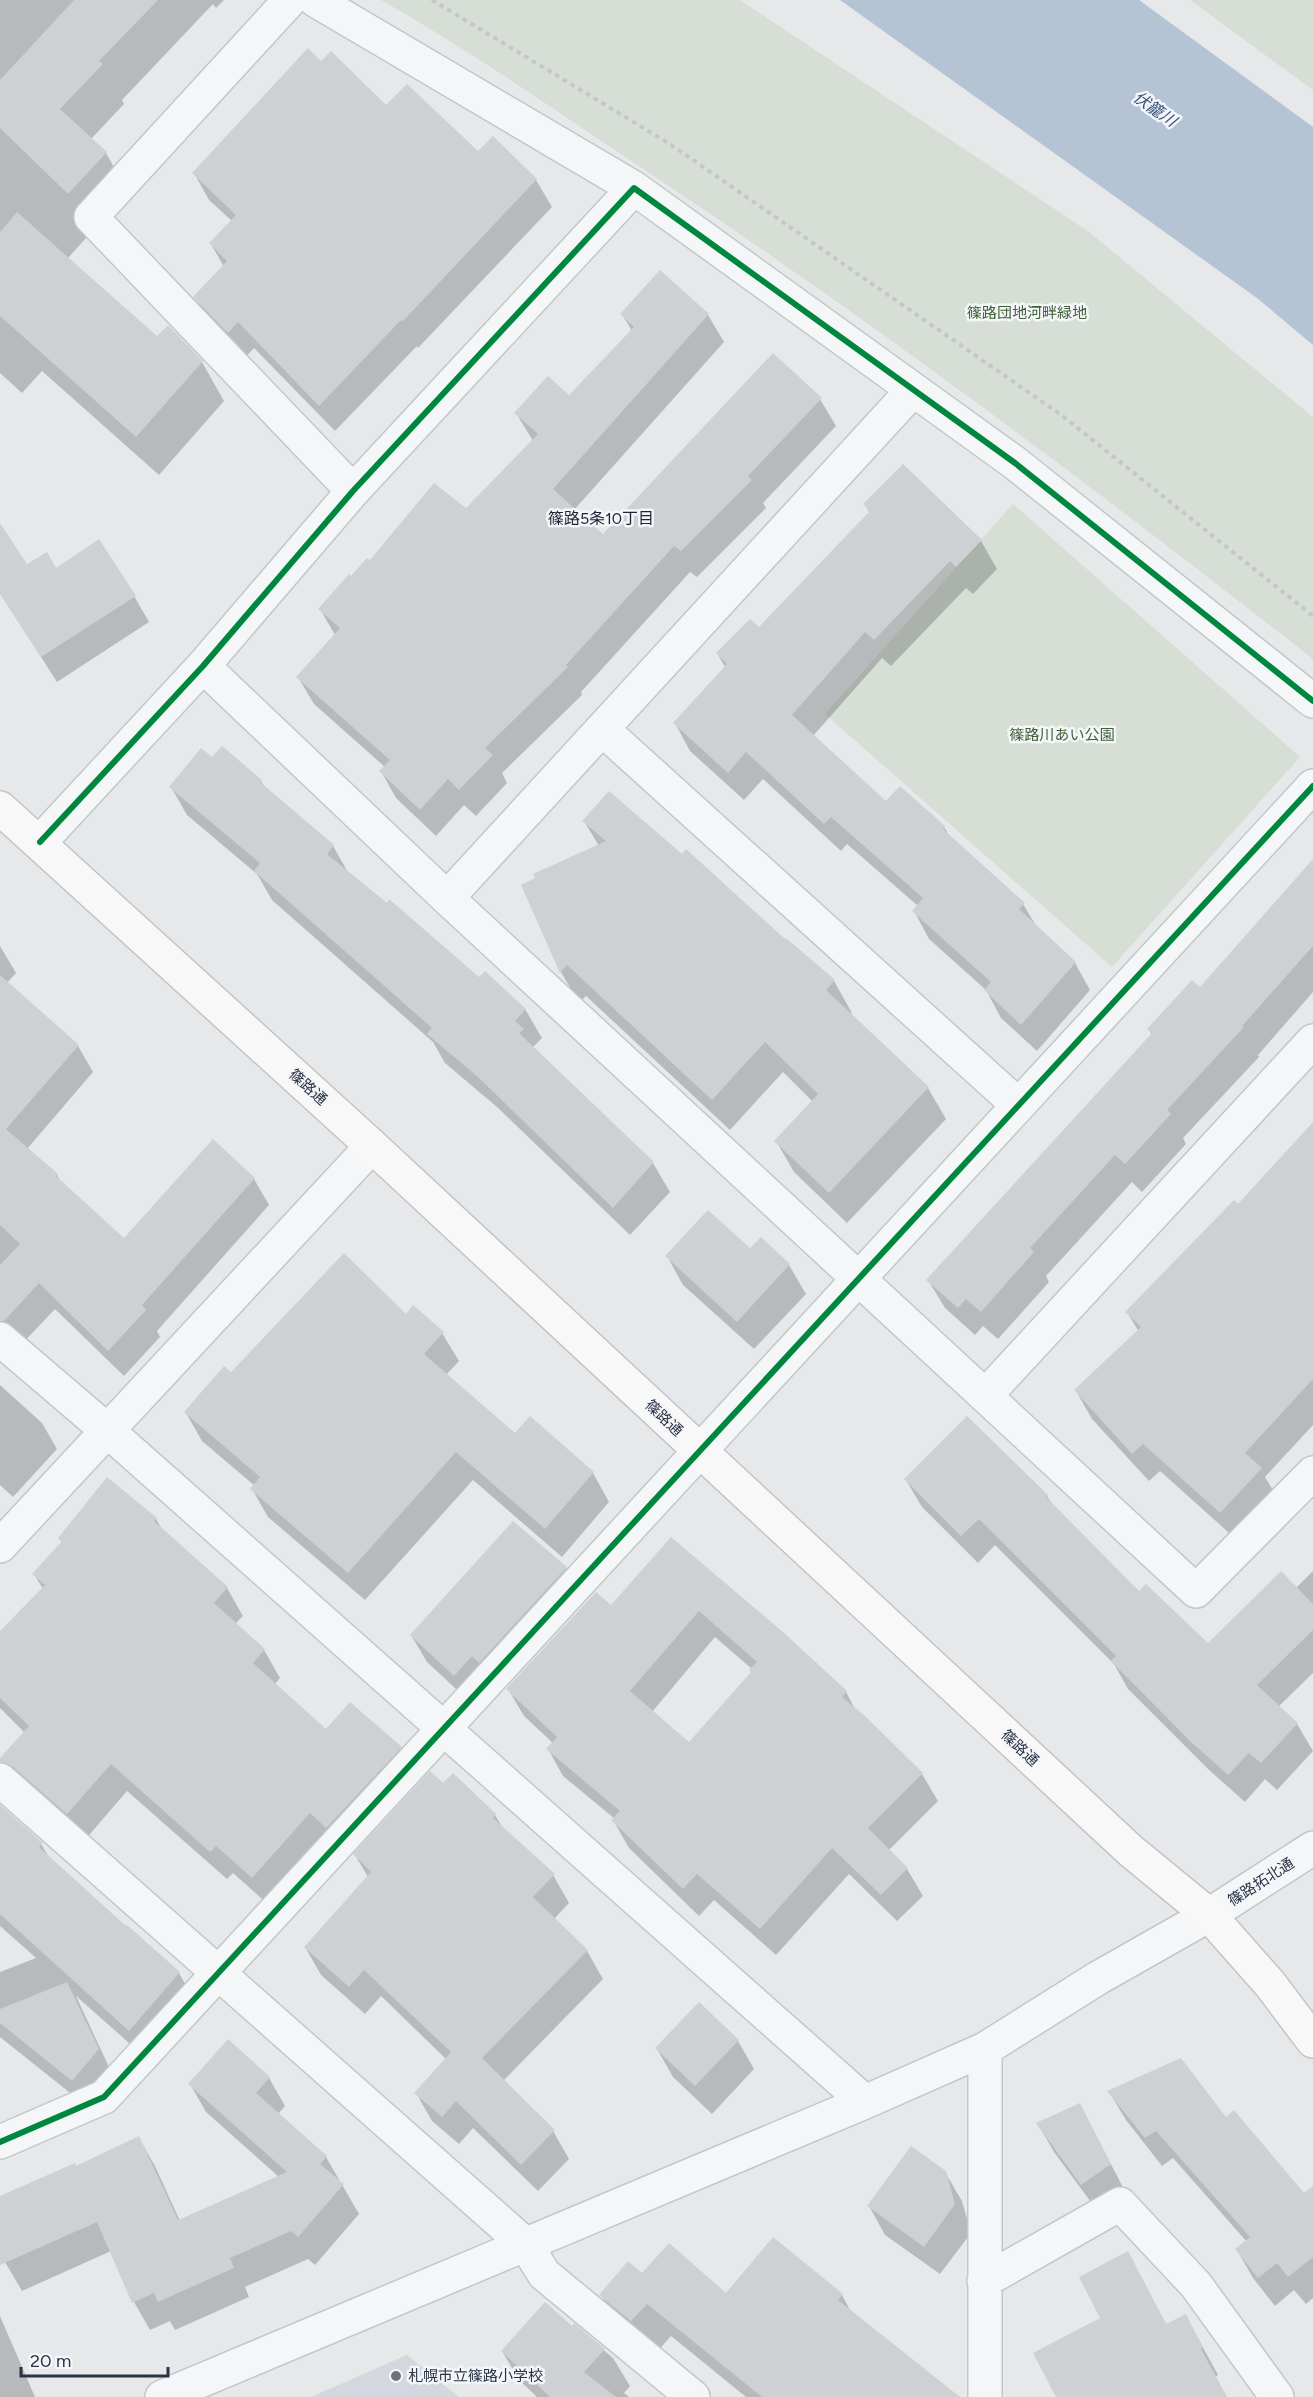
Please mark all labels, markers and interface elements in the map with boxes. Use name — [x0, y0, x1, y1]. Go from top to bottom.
water label: 伏籠川 — [1130, 87, 1182, 132]
park label: 篠路団地河畔緑地 — [967, 304, 1087, 322]
district label: 篠路5条10丁目 — [548, 509, 654, 528]
park label: 篠路川あい公園 — [1009, 726, 1115, 744]
street label: 篠路通 — [285, 1065, 331, 1109]
street label: 篠路通 — [641, 1396, 687, 1440]
street label: 篠路通 — [997, 1726, 1043, 1770]
street label: 篠路拓北通 — [1225, 1854, 1297, 1910]
scale bar — [21, 2340, 168, 2378]
text: 20 m — [30, 2350, 71, 2372]
place label: 札幌市立篠路小学校 — [408, 2367, 543, 2385]
marker: 札幌市立篠路小学校 — [389, 2369, 403, 2383]

